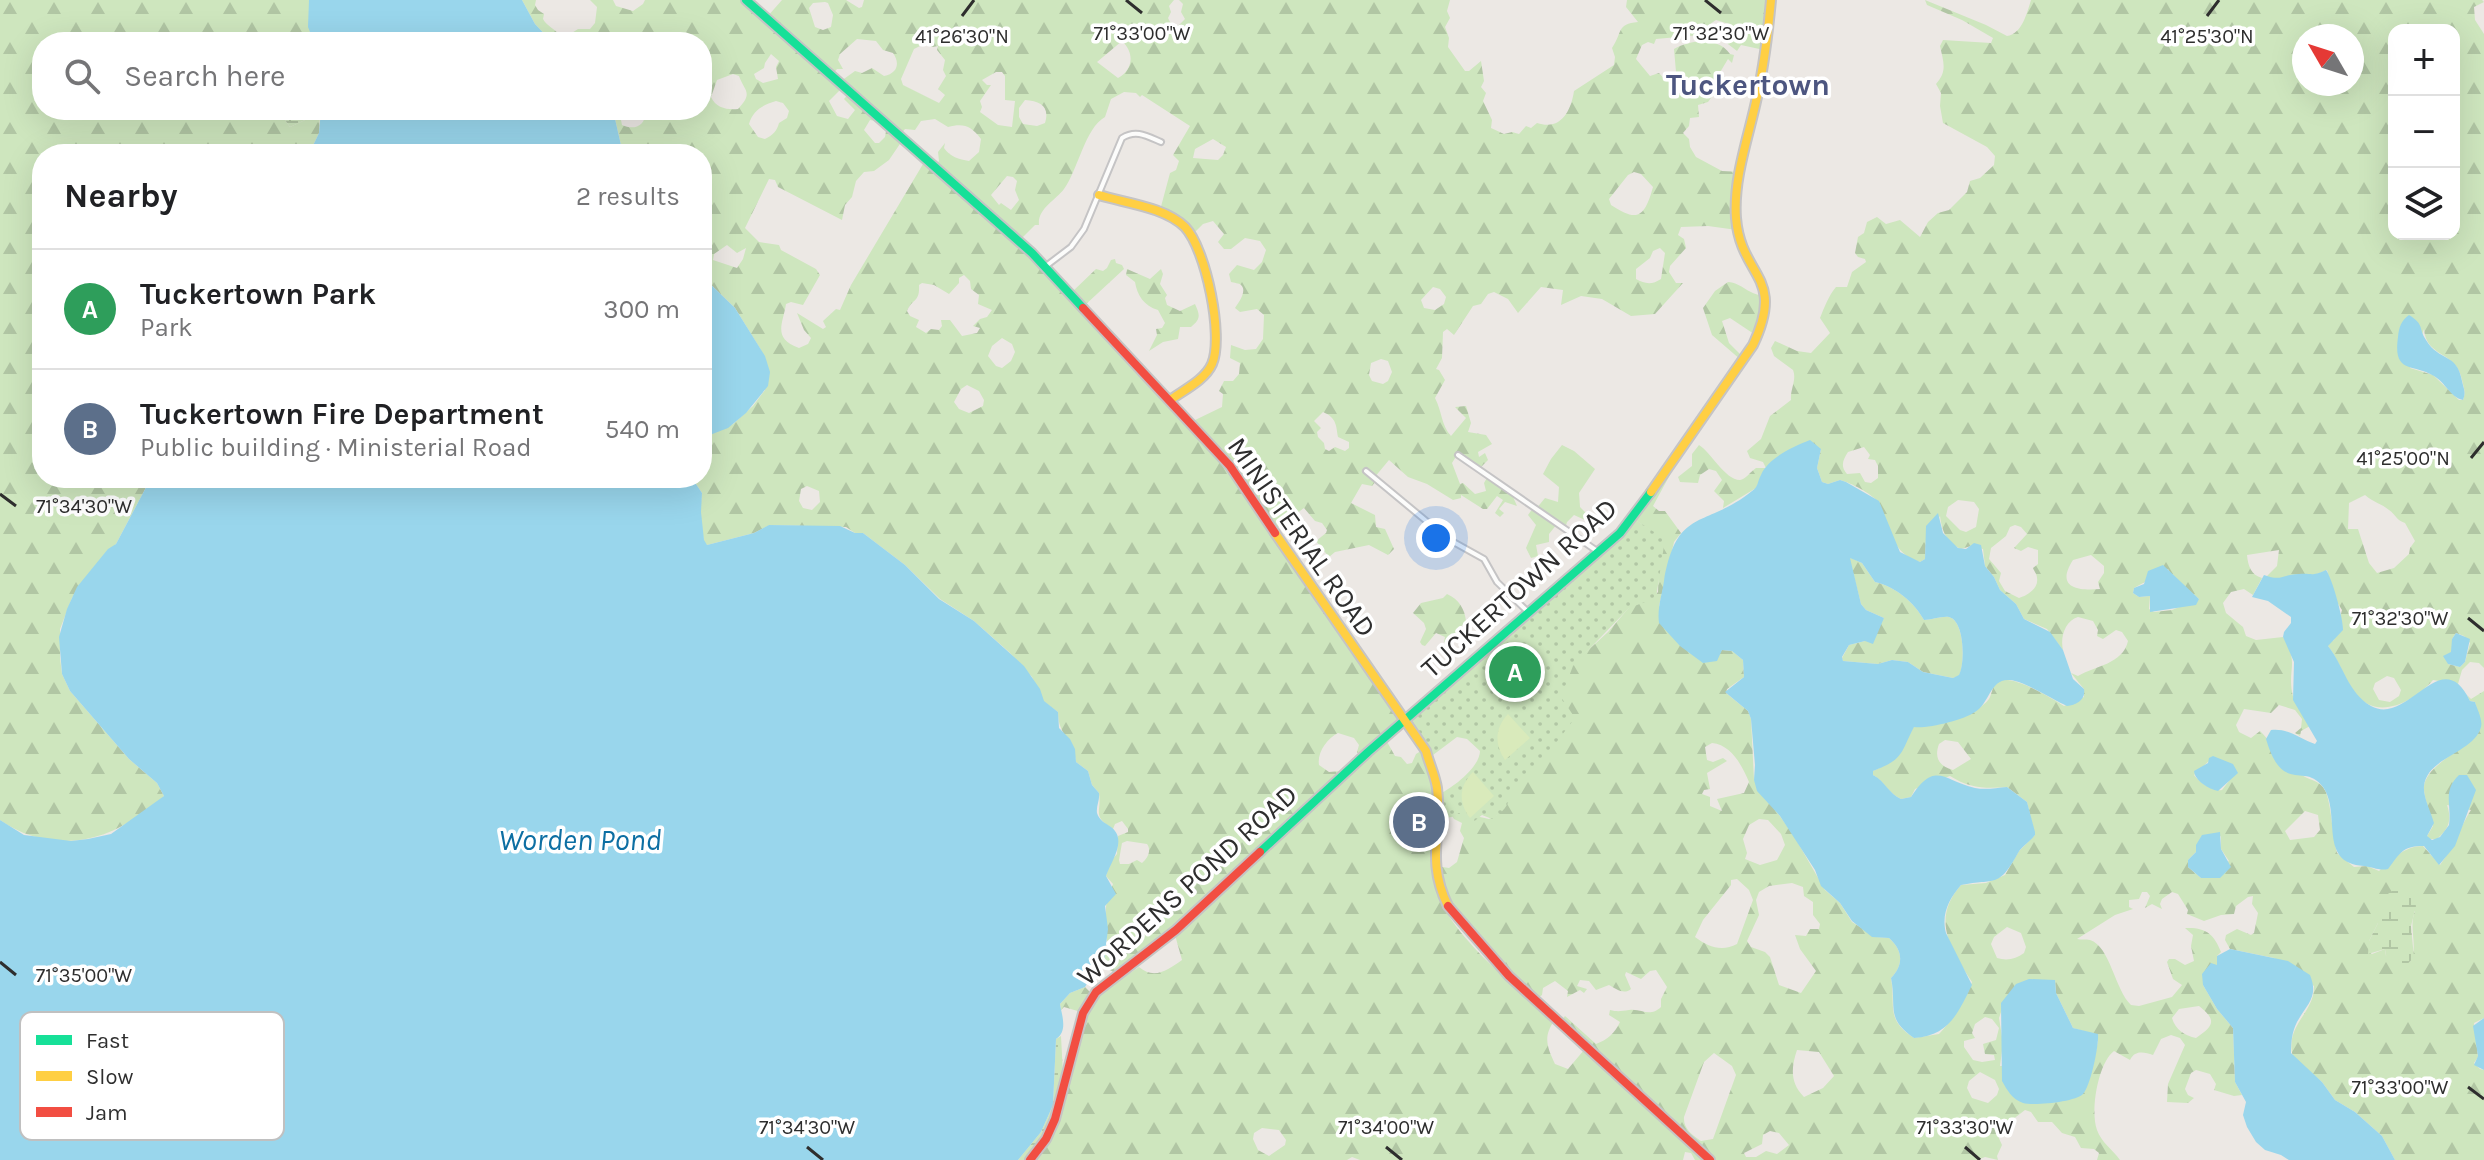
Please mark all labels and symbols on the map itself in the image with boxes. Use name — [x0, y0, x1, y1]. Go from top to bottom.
text: 71°33'00"W — [1094, 22, 1191, 45]
text: 71°32'30"W — [1673, 22, 1769, 45]
north arrow — [2292, 24, 2364, 96]
text: 41°26'30"N — [915, 25, 1009, 48]
text: 41°25'30"N — [2160, 25, 2254, 48]
district label: Tuckertown — [1666, 67, 1830, 103]
street label: MINISTERIAL ROAD — [1221, 431, 1383, 643]
text: 41°25'00"N — [2356, 447, 2450, 470]
street label: TUCKERTOWN ROAD — [1414, 491, 1624, 685]
text: 71°34'30"W — [36, 495, 132, 518]
your location — [1416, 518, 1456, 558]
text: 71°32'30"W — [2352, 607, 2448, 630]
pin: A — [1489, 642, 1541, 702]
street label: WORDENS POND ROAD — [1070, 777, 1304, 993]
pin: B — [1393, 792, 1445, 852]
water label: Worden Pond — [499, 822, 661, 858]
text: 71°35'00"W — [36, 964, 132, 987]
legend — [20, 1012, 284, 1140]
text: Fast — [86, 1028, 129, 1054]
text: Slow — [86, 1064, 133, 1090]
text: 71°33'00"W — [2352, 1076, 2449, 1099]
text: Jam — [86, 1100, 128, 1126]
text: 71°34'30"W — [759, 1116, 855, 1139]
text: 71°34'00"W — [1338, 1116, 1434, 1139]
text: 71°33'30"W — [1917, 1116, 2014, 1139]

